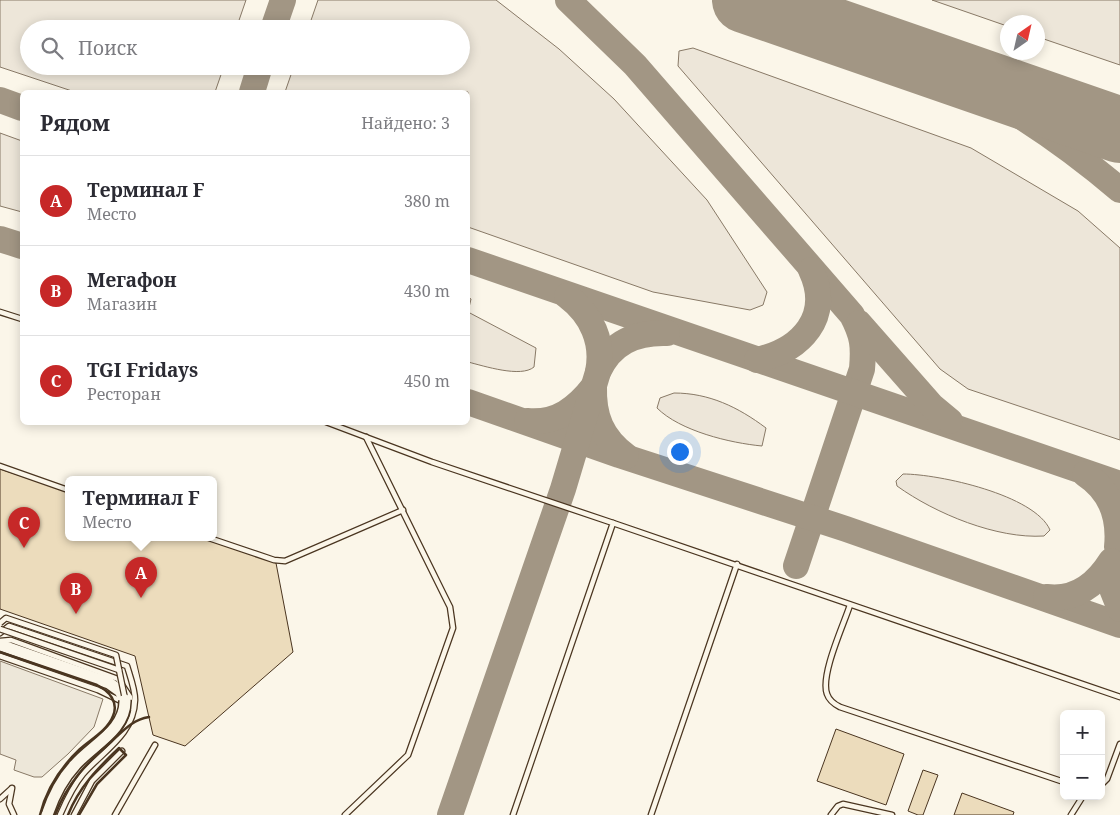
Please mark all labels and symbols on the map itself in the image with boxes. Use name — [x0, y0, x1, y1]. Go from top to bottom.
north arrow — [1000, 15, 1045, 60]
your location — [667, 439, 693, 465]
pin: C — [8, 507, 40, 548]
pin: A — [125, 557, 157, 598]
pin: B — [60, 573, 92, 614]

